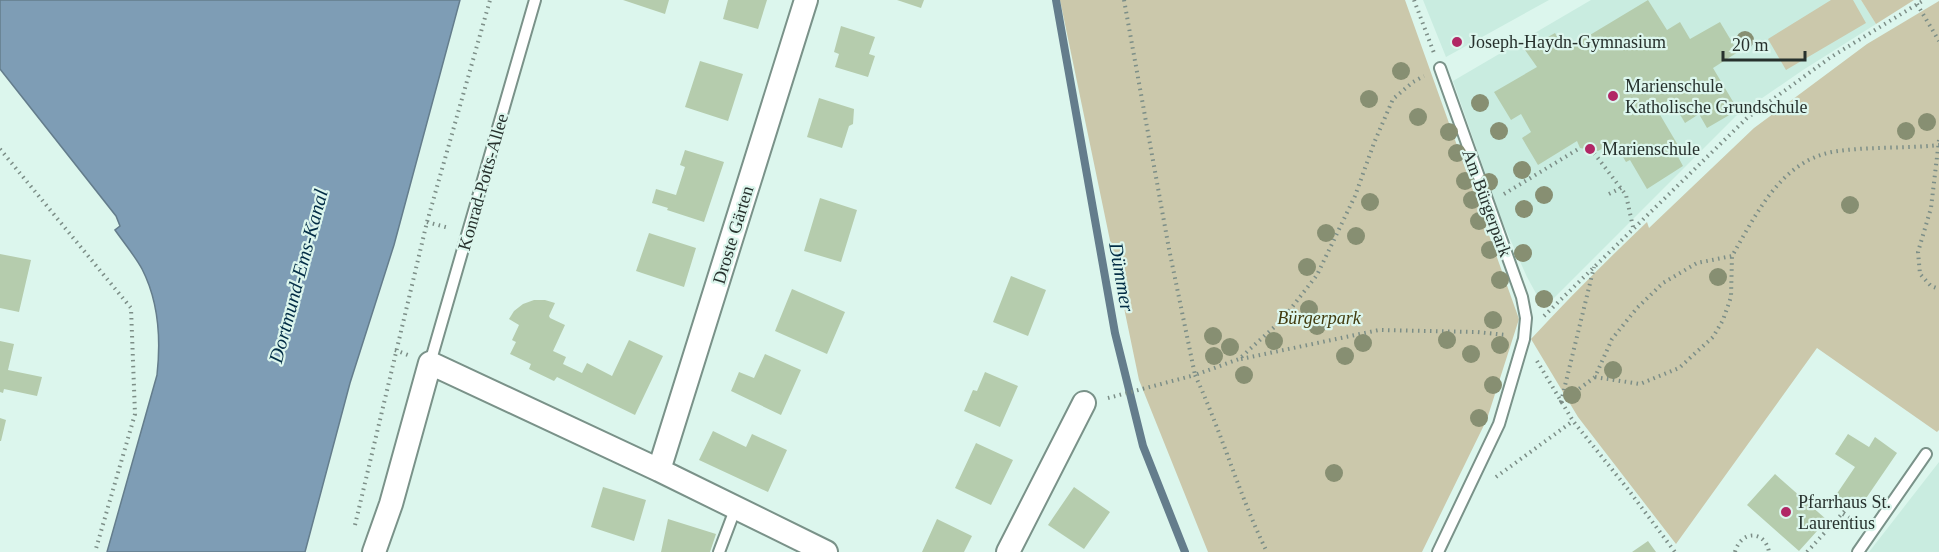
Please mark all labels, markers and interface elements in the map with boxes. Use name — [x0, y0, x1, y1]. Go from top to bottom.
scale bar — [1723, 24, 1806, 62]
place label: Joseph-Haydn-Gymnasium — [1469, 32, 1666, 52]
marker: Joseph-Haydn-Gymnasium — [1450, 35, 1464, 49]
text: 20 m — [1732, 35, 1769, 55]
place label: Marienschule Katholische Grundschule — [1625, 76, 1807, 117]
marker: Marienschule Katholische Grundschule — [1606, 89, 1620, 103]
street label: Konrad-Potts-Allee — [454, 111, 512, 253]
place label: Marienschule — [1602, 139, 1700, 159]
marker: Marienschule — [1583, 142, 1597, 156]
street label: Am Bürgerpark — [1458, 146, 1516, 260]
street label: Droste Gärten — [709, 184, 757, 286]
water label: Dortmund-Ems-Kanal — [264, 186, 332, 366]
water label: Dümmer — [1105, 240, 1139, 314]
park label: Bürgerpark — [1277, 308, 1362, 328]
place label: Pfarrhaus St. Laurentius — [1798, 492, 1891, 533]
marker: Pfarrhaus St. Laurentius — [1779, 505, 1793, 519]

